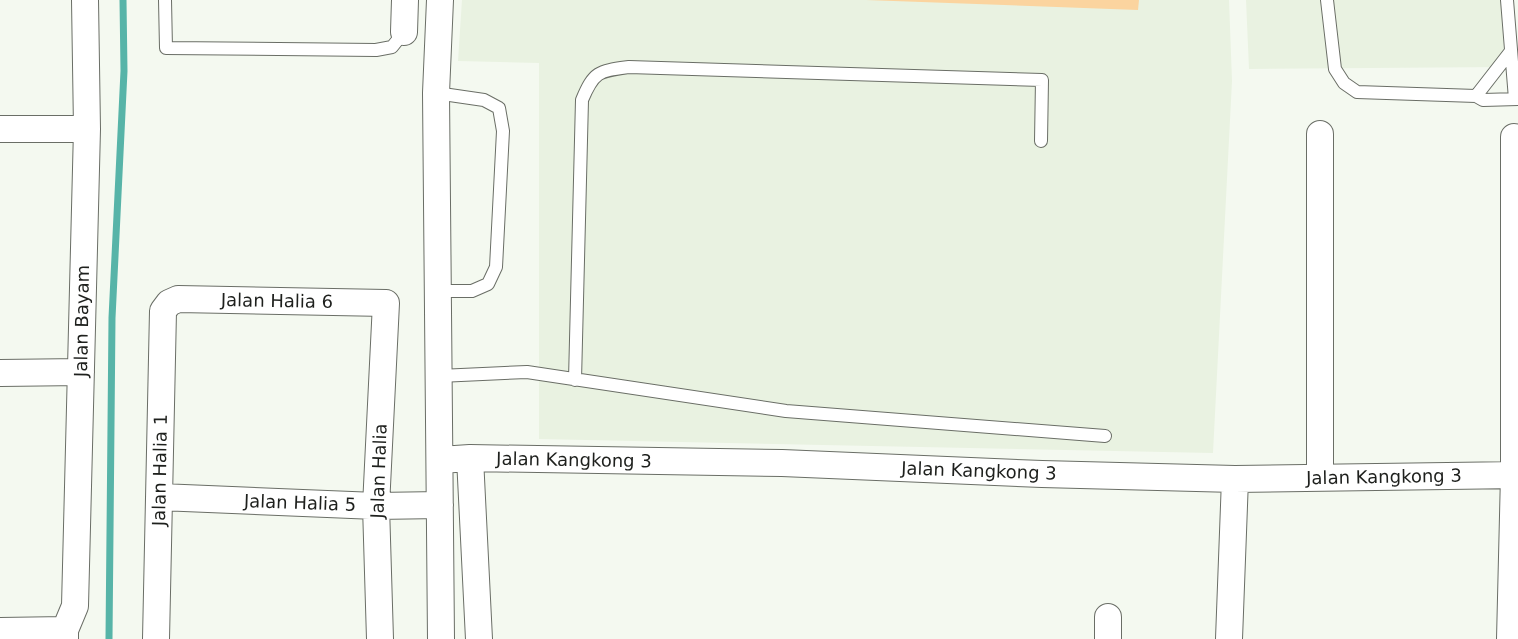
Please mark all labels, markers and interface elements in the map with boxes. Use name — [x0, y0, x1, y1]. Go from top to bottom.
street label: Jalan Bayam — [70, 265, 93, 378]
street label: Jalan Halia 6 — [220, 289, 333, 312]
street label: Jalan Halia 1 — [148, 414, 171, 527]
street label: Jalan Halia — [366, 423, 391, 520]
street label: Jalan Kangkong 3 — [495, 448, 652, 471]
street label: Jalan Kangkong 3 — [900, 457, 1057, 484]
street label: Jalan Kangkong 3 — [1305, 465, 1462, 488]
street label: Jalan Halia 5 — [243, 490, 356, 515]

